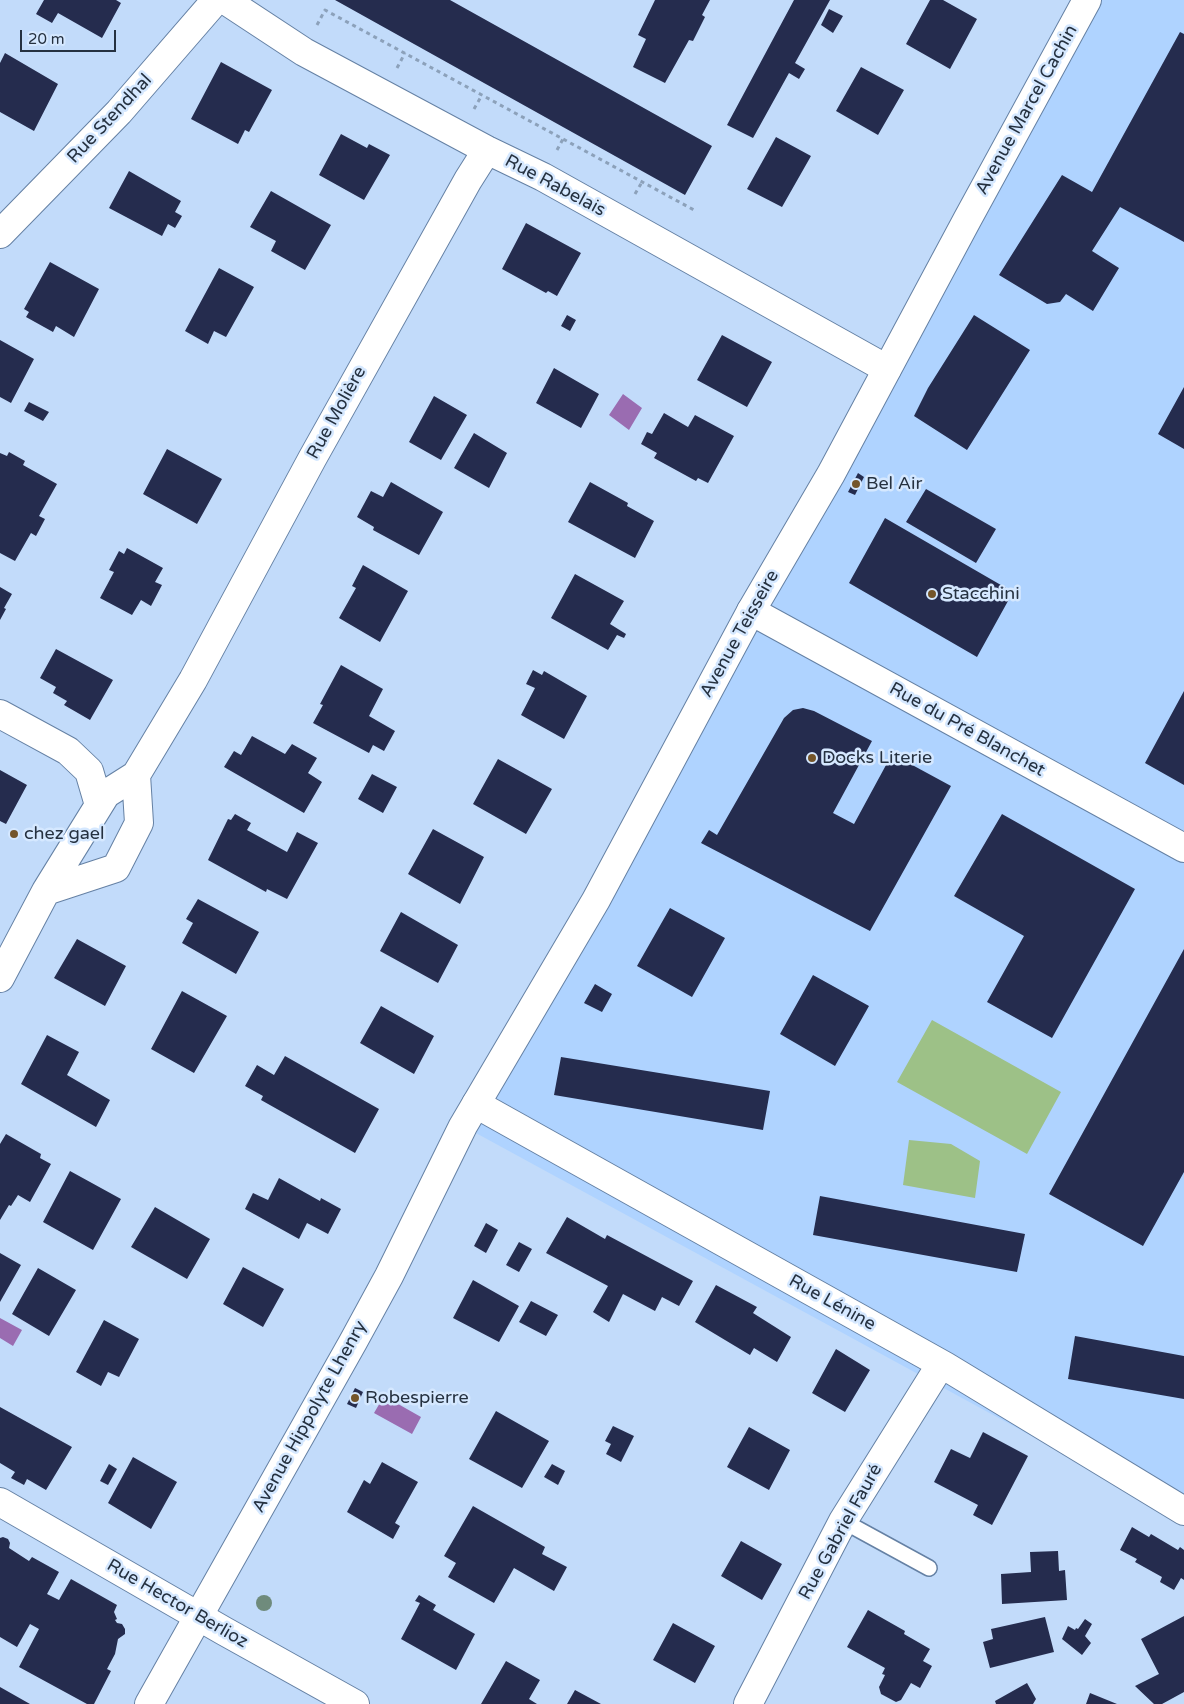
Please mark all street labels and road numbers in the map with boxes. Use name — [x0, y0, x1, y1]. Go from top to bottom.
street label: Avenue Marcel Cachin — [971, 21, 1083, 199]
street label: Rue Stendhal — [63, 70, 157, 168]
street label: Rue Rabelais — [501, 150, 609, 222]
street label: Rue Molière — [303, 363, 371, 463]
street label: Avenue Teisseire — [696, 567, 784, 701]
street label: Rue du Pré Blanchet — [885, 678, 1049, 782]
street label: Rue Lénine — [785, 1270, 879, 1336]
street label: Avenue Hippolyte Lhenry — [248, 1317, 372, 1517]
street label: Rue Gabriel Fauré — [795, 1460, 887, 1604]
street label: Rue Hector Berlioz — [103, 1555, 251, 1653]

